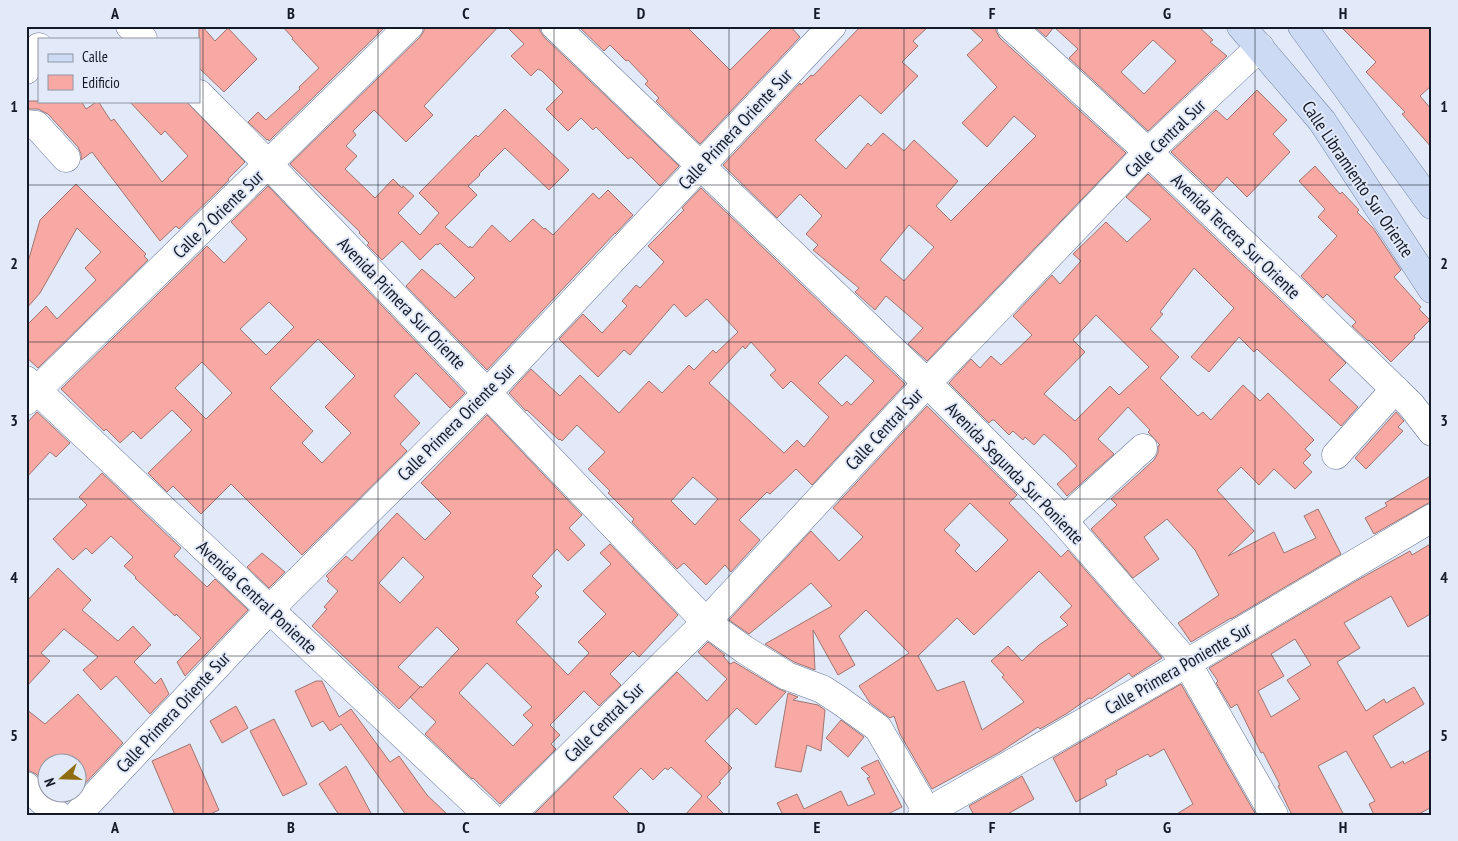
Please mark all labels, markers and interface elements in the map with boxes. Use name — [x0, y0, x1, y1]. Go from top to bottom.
text: A — [110, 3, 120, 23]
text: B — [287, 3, 295, 23]
text: C — [462, 3, 470, 23]
text: D — [637, 3, 646, 23]
text: E — [814, 3, 821, 23]
text: F — [989, 3, 996, 23]
text: G — [1163, 3, 1171, 23]
text: H — [1339, 3, 1347, 23]
legend — [38, 38, 200, 102]
text: Calle — [82, 47, 108, 66]
street label: Calle Primera Oriente Sur — [673, 64, 797, 194]
text: Edificio — [82, 73, 120, 92]
street label: Calle Central Sur — [1120, 94, 1210, 182]
text: 1 — [10, 96, 18, 116]
street label: Calle Libramiento Sur Oriente — [1297, 96, 1419, 262]
text: 1 — [1440, 96, 1448, 116]
street label: Calle 2 Oriente Sur — [168, 165, 268, 263]
street label: Avenida Tercera Sur Oriente — [1166, 168, 1306, 304]
street label: Avenida Primera Sur Oriente — [333, 232, 471, 374]
text: 2 — [10, 253, 18, 273]
text: 2 — [1440, 253, 1448, 273]
street label: Calle Primera Oriente Sur — [392, 358, 520, 486]
street label: Calle Central Sur — [840, 383, 928, 475]
street label: Avenida Segunda Sur Poniente — [941, 397, 1089, 549]
text: 3 — [10, 410, 18, 430]
text: 3 — [1440, 410, 1448, 430]
street label: Avenida Central Poniente — [192, 535, 322, 659]
text: 4 — [10, 567, 18, 587]
text: 4 — [1440, 567, 1448, 587]
street label: Calle Primera Poniente Sur — [1101, 617, 1255, 719]
street label: Calle Primera Oriente Sur — [111, 647, 235, 777]
street label: Calle Central Sur — [559, 677, 649, 767]
text: 5 — [10, 725, 18, 745]
text: 5 — [1440, 725, 1448, 745]
north arrow — [38, 754, 88, 804]
text: N — [40, 776, 60, 789]
text: A — [110, 817, 120, 837]
text: B — [287, 817, 295, 837]
text: C — [462, 817, 470, 837]
text: D — [637, 817, 646, 837]
text: E — [814, 817, 821, 837]
text: F — [989, 817, 996, 837]
text: G — [1163, 817, 1171, 837]
text: H — [1339, 817, 1347, 837]

